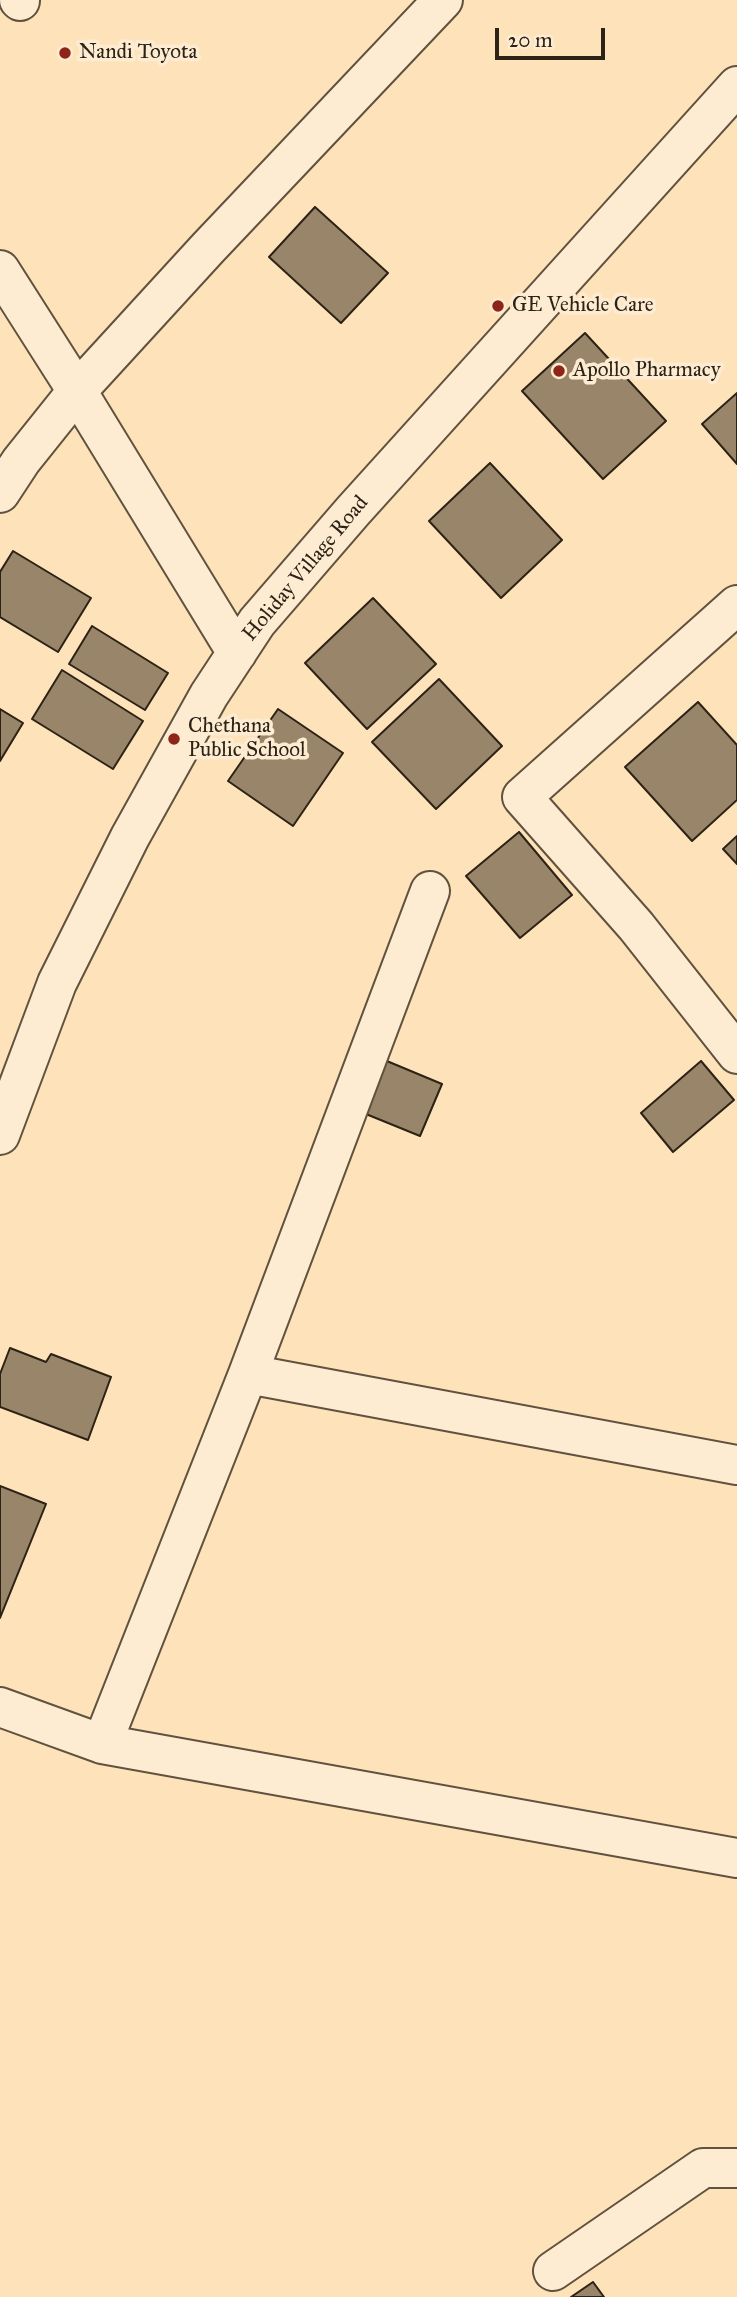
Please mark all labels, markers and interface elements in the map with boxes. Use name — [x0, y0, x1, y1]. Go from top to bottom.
scale bar — [499, 14, 609, 58]
text: 20 m — [508, 27, 553, 53]
place label: Nandi Toyota — [79, 40, 197, 66]
marker: Nandi Toyota — [57, 45, 73, 61]
place label: GE Vehicle Care — [512, 293, 653, 319]
marker: GE Vehicle Care — [490, 298, 506, 314]
place label: Apollo Pharmacy — [573, 358, 720, 384]
marker: Apollo Pharmacy — [551, 363, 567, 379]
street label: Holiday Village Road — [238, 491, 374, 647]
place label: Chethana Public School — [188, 714, 306, 764]
marker: Chethana Public School — [166, 731, 182, 747]

